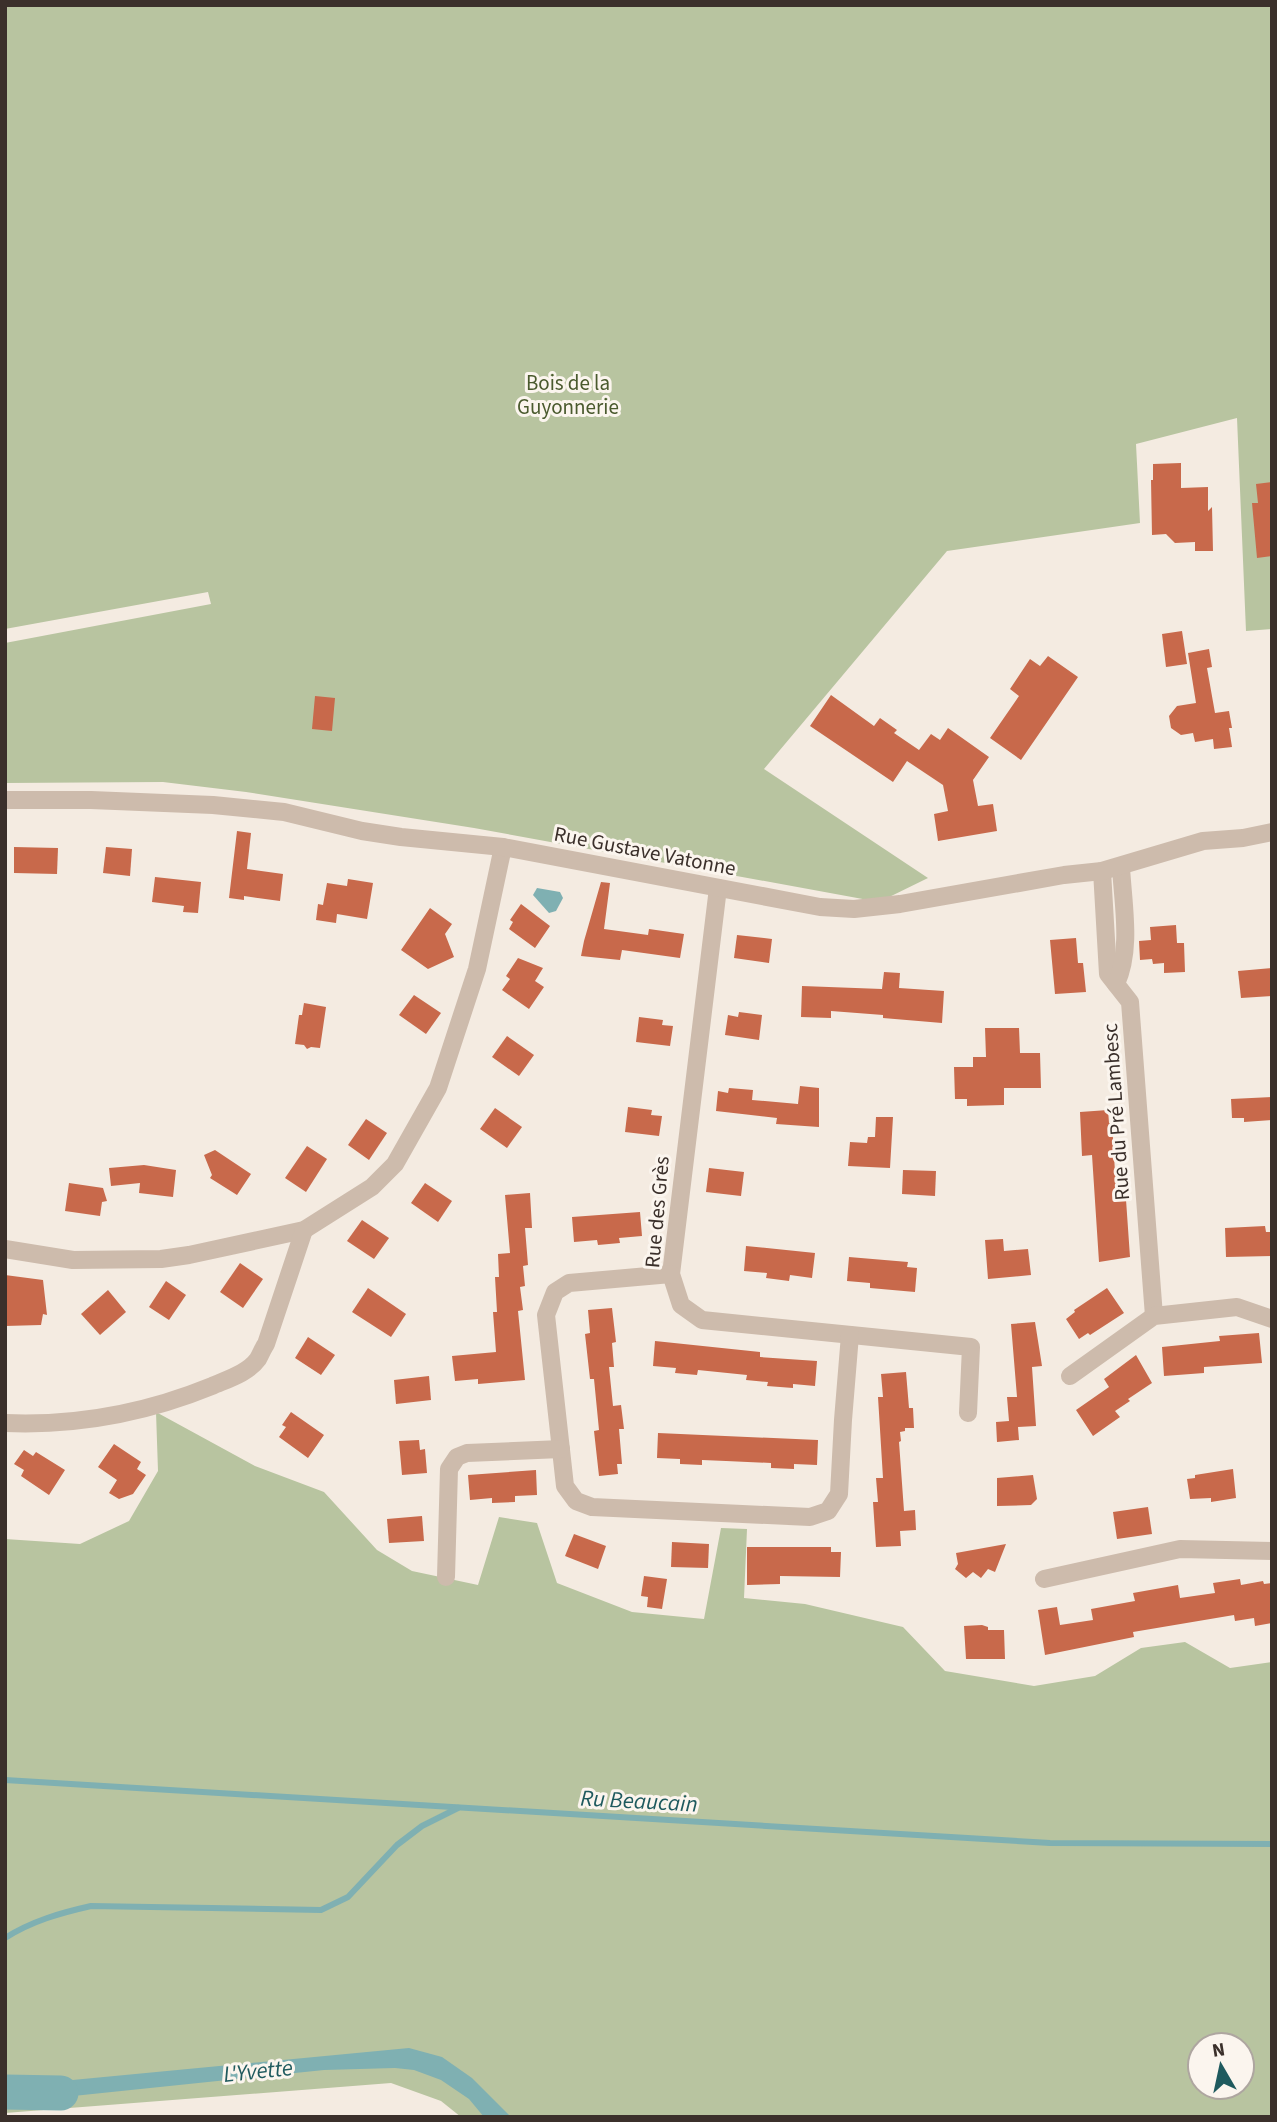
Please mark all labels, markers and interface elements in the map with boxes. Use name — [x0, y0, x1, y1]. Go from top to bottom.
park label: Bois de la Guyonnerie — [517, 368, 619, 422]
street label: Rue Gustave Vatonne — [552, 819, 738, 883]
street label: Rue du Pré Lambesc — [1095, 1022, 1137, 1202]
street label: Rue des Grès — [637, 1155, 677, 1269]
water label: Ru Beaucain — [580, 1781, 698, 1821]
north arrow — [1186, 2031, 1256, 2101]
text: N — [1210, 2036, 1227, 2065]
water label: L'Yvette — [222, 2051, 294, 2091]

